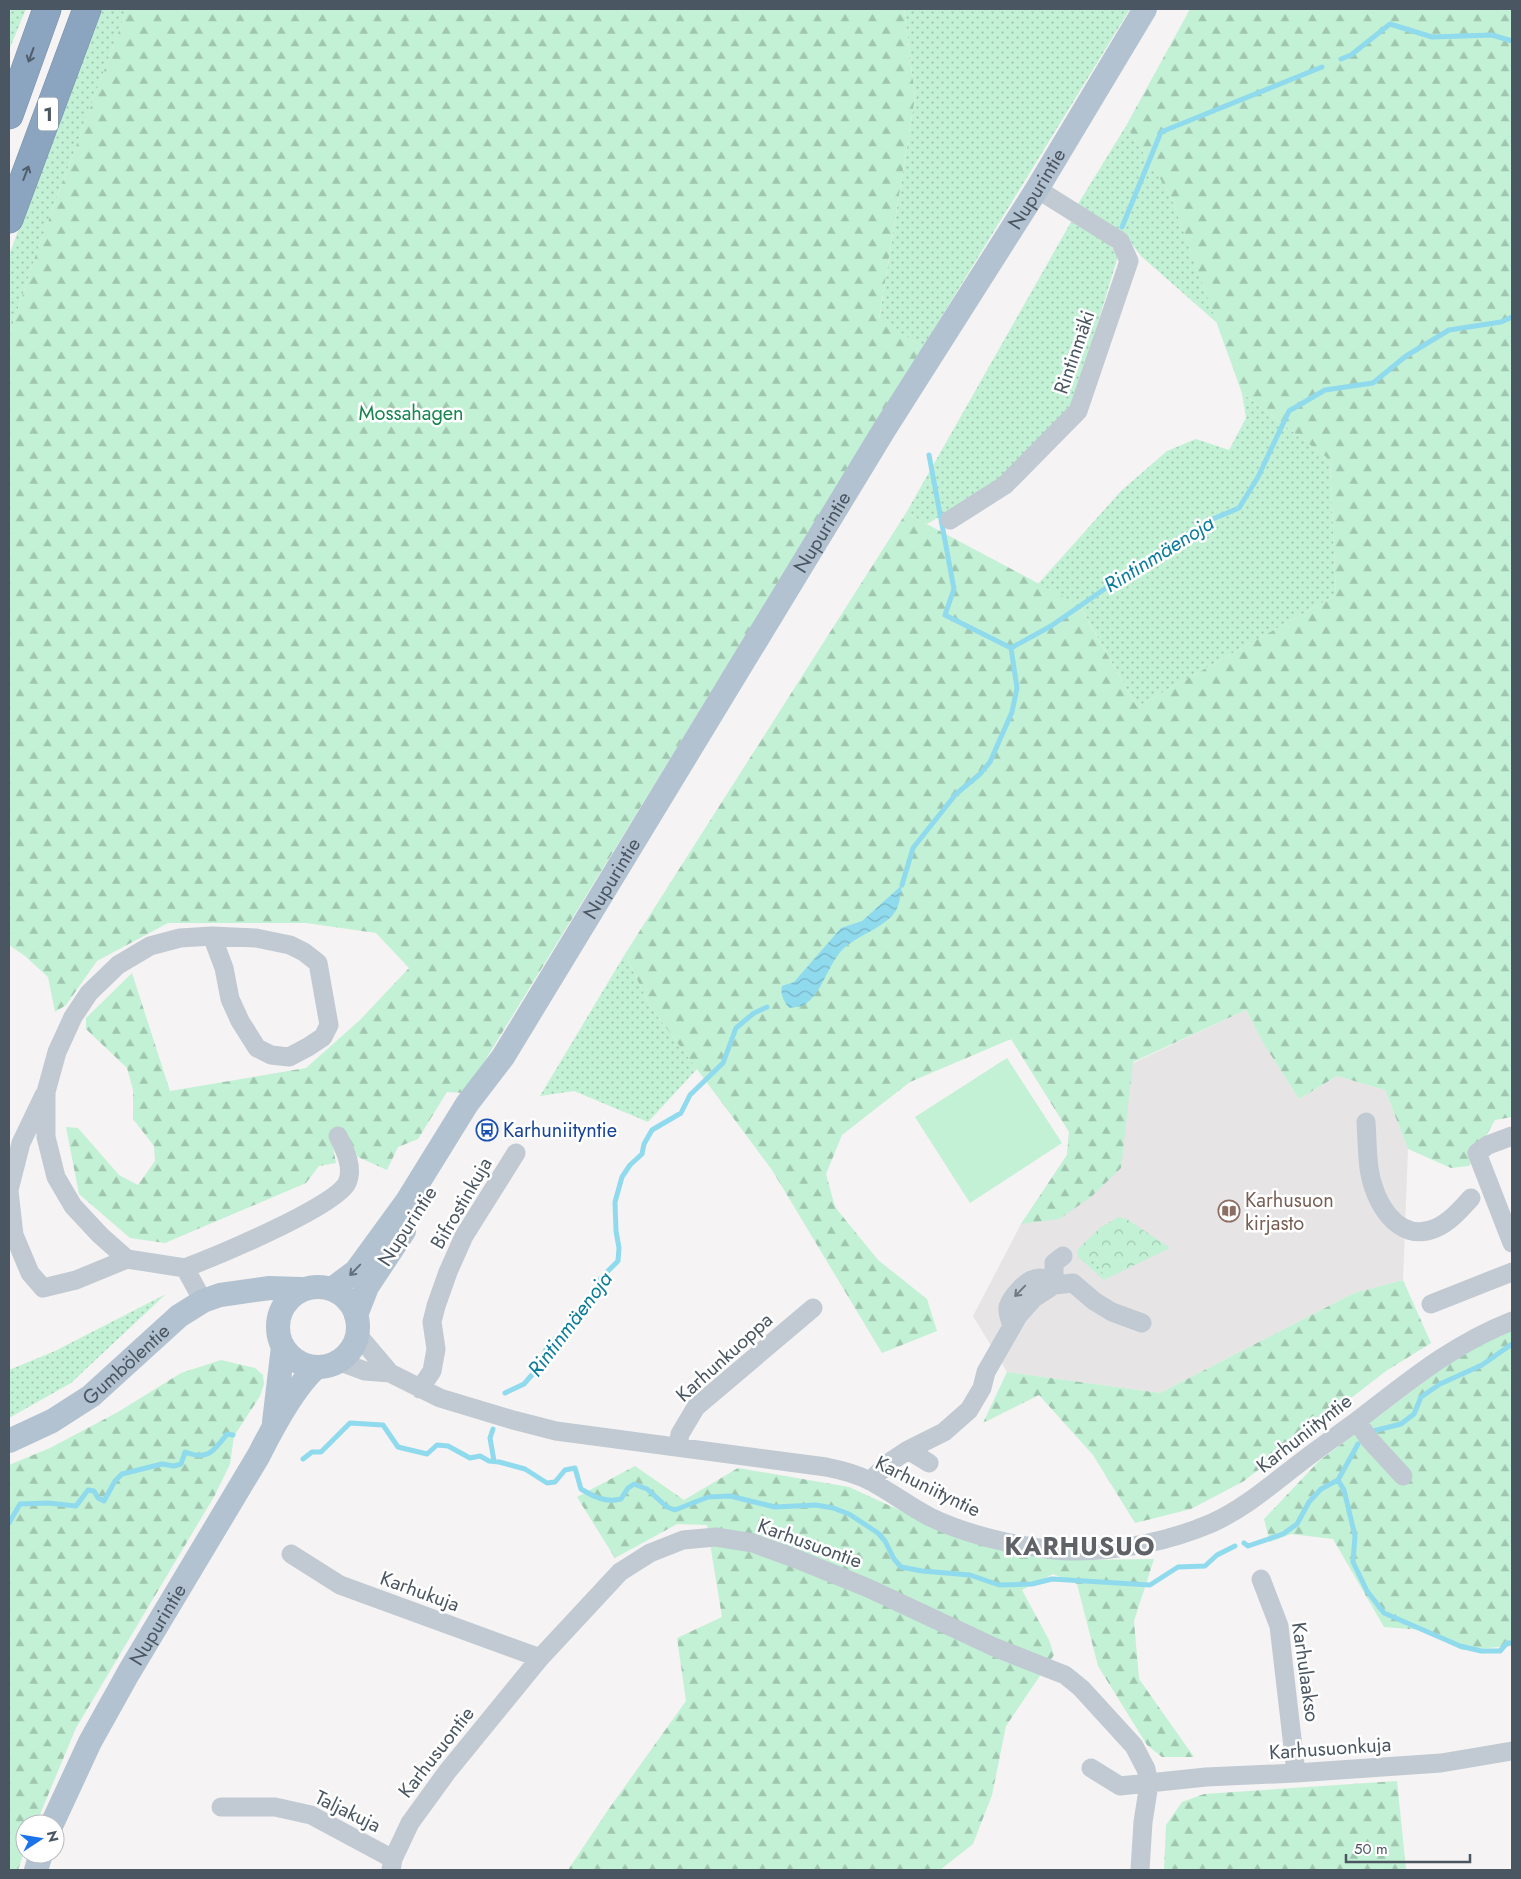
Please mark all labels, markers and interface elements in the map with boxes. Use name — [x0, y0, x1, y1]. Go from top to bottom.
one-way arrow — [26, 46, 35, 62]
road number: 1 — [38, 98, 58, 130]
street label: Nupurintie — [1001, 143, 1073, 235]
one-way arrow — [22, 166, 31, 182]
street label: Rintinmäki — [1047, 306, 1102, 398]
park label: Mossahagen — [358, 399, 464, 428]
street label: Nupurintie — [786, 486, 858, 579]
water label: Rintinmäenoja — [1098, 508, 1220, 600]
street label: Nupurintie — [576, 832, 648, 925]
place label: Karhuniityntie — [503, 1116, 617, 1145]
bus stop icon: Karhuniityntie — [475, 1118, 499, 1142]
street label: Bifrostinkuja — [423, 1152, 499, 1255]
street label: Nupurintie — [371, 1180, 444, 1272]
place label: Karhusuon kirjasto — [1245, 1186, 1334, 1238]
library icon: Karhusuon kirjasto — [1217, 1199, 1241, 1223]
one-way arrow — [349, 1264, 361, 1276]
water label: Rintinmäenoja — [520, 1265, 620, 1383]
one-way arrow — [1014, 1284, 1026, 1297]
street label: Karhunkuoppa — [669, 1306, 779, 1409]
street label: Gumbölentie — [76, 1317, 177, 1412]
street label: Karhuniityntie — [1250, 1387, 1358, 1480]
street label: Karhuniityntie — [870, 1448, 985, 1524]
street label: Karhusuontie — [754, 1511, 866, 1576]
district label: KARHUSUO — [1005, 1528, 1155, 1564]
street label: Karhukuja — [376, 1564, 464, 1619]
street label: Nupurintie — [122, 1578, 194, 1671]
street label: Karhulaakso — [1284, 1620, 1327, 1724]
street label: Karhusuontie — [391, 1700, 481, 1804]
street label: Karhusuonkuja — [1268, 1730, 1392, 1767]
street label: Taljakuja — [310, 1783, 386, 1840]
north arrow — [15, 1814, 65, 1864]
text: N — [42, 1829, 64, 1844]
scale bar — [1346, 1832, 1470, 1864]
text: 50 m — [1354, 1838, 1388, 1860]

